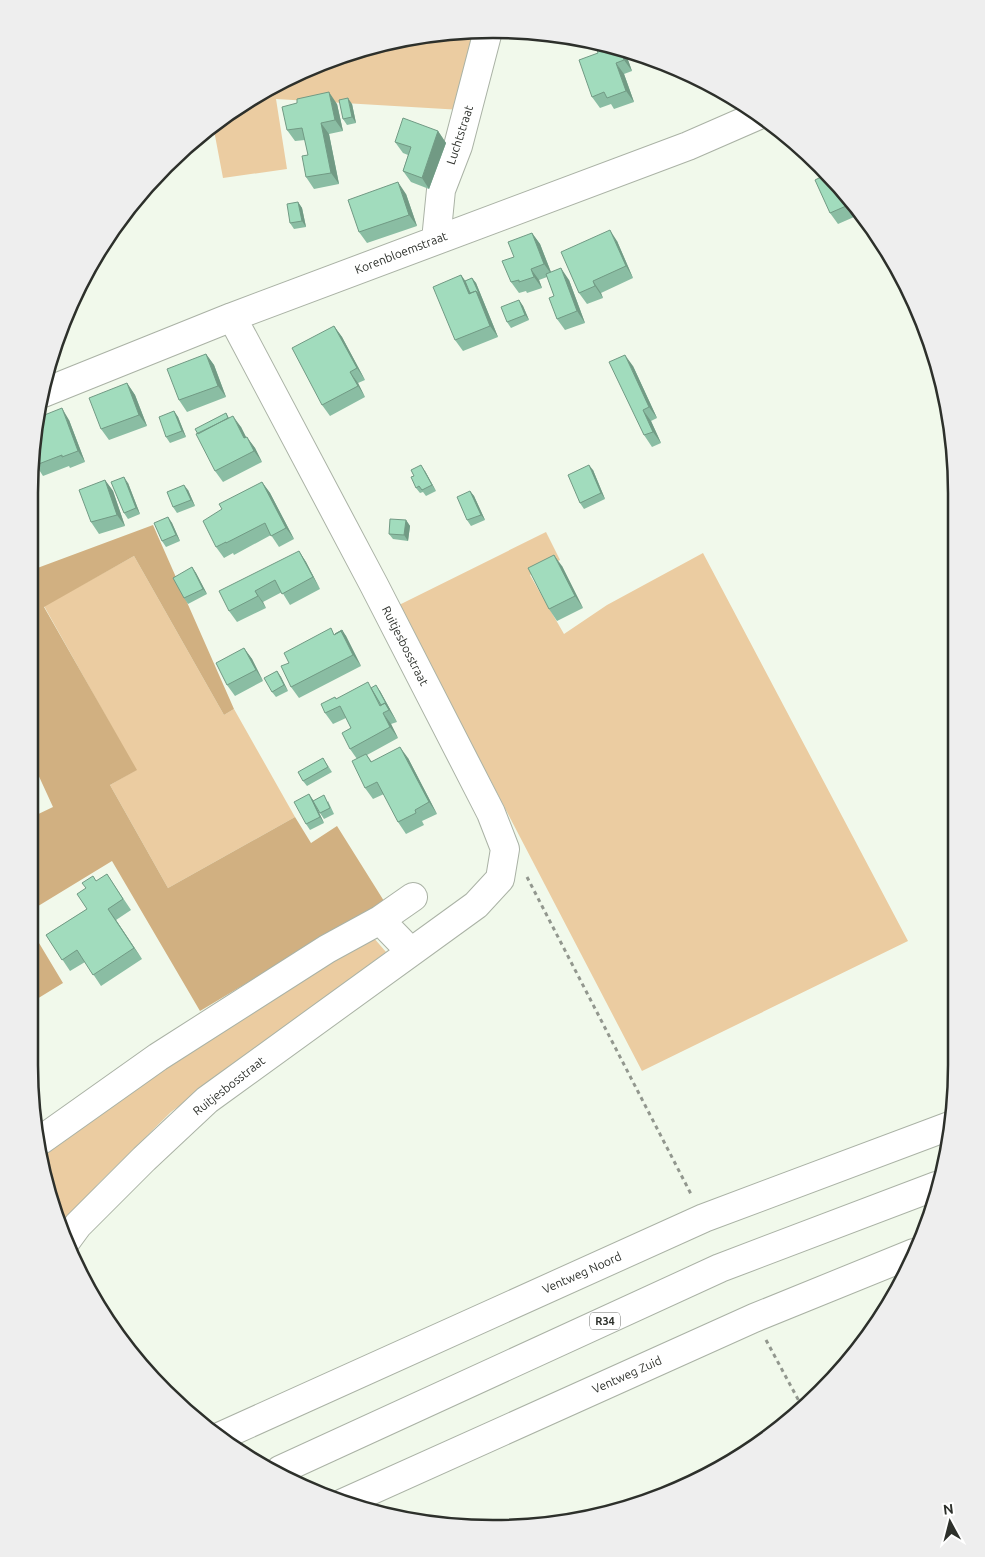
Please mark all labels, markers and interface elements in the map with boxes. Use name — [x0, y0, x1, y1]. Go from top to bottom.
street label: Luchtstraat — [444, 103, 475, 166]
street label: Korenbloemstraat — [353, 229, 449, 276]
street label: Ruitjesbosstraat — [380, 604, 431, 688]
street label: Ruitjesbosstraat — [190, 1053, 267, 1118]
street label: Ventweg Noord — [540, 1249, 623, 1296]
road number: R34 — [590, 1312, 620, 1330]
street label: Ventweg Zuid — [590, 1353, 663, 1396]
north arrow — [925, 1497, 975, 1547]
text: N — [942, 1501, 955, 1518]

